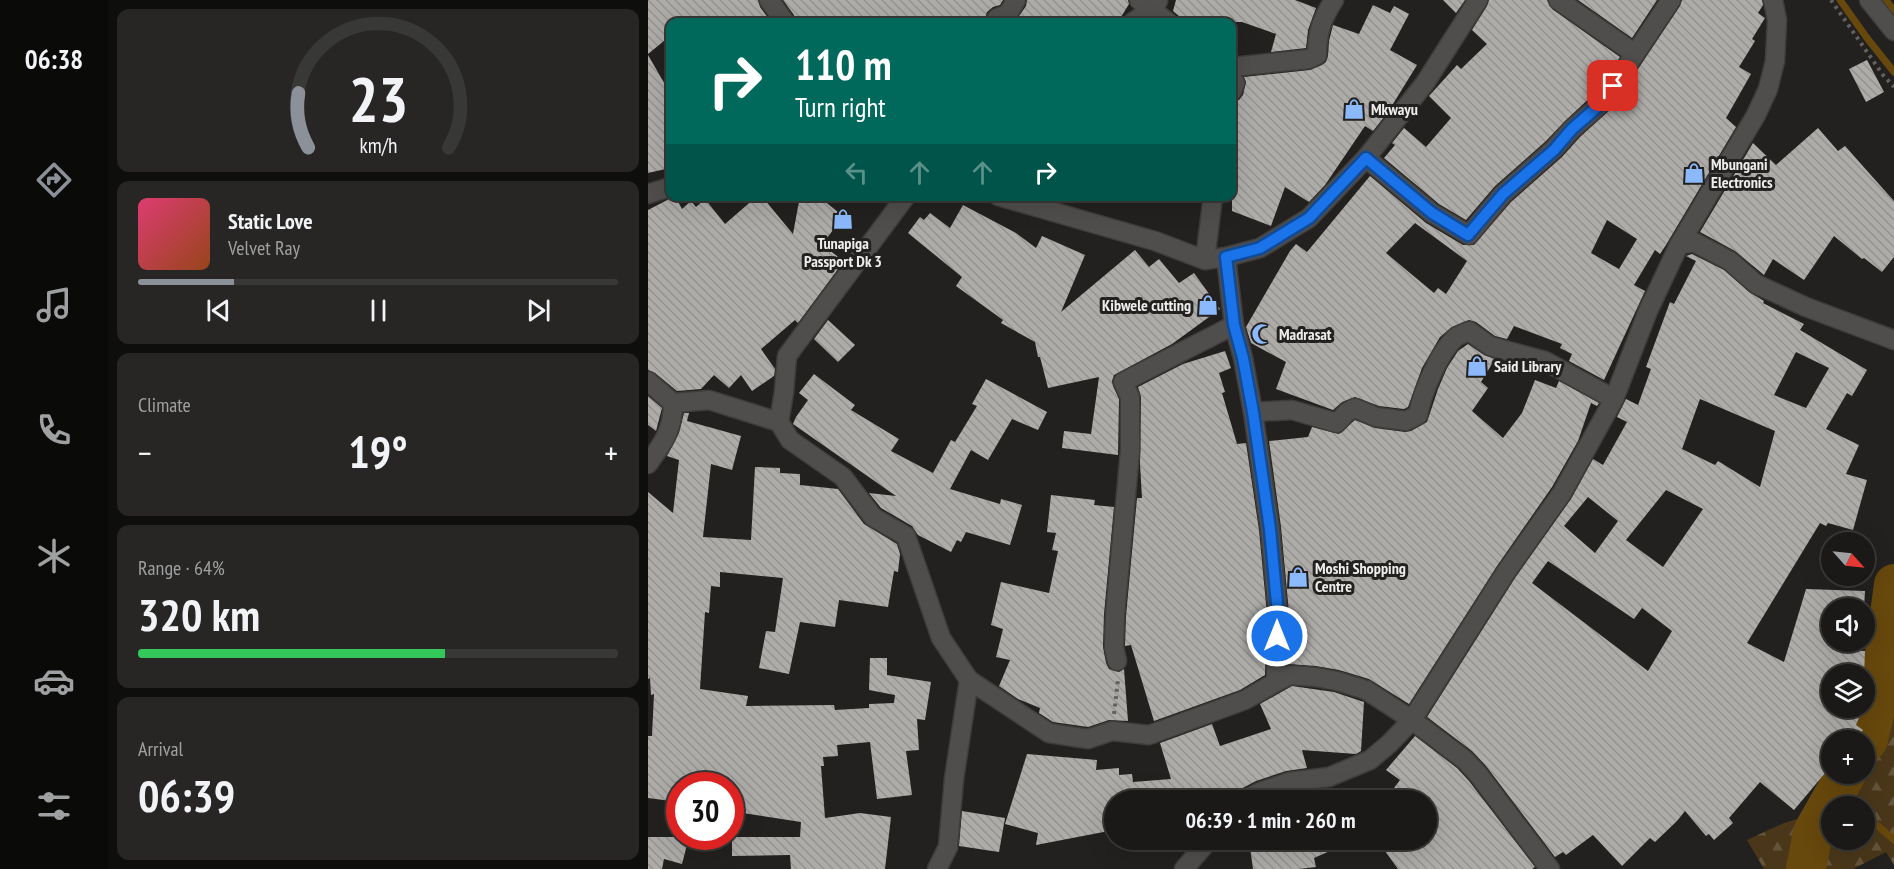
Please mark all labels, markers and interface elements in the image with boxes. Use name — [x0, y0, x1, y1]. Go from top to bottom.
text: 110 m — [795, 37, 892, 92]
text: 06:38 — [25, 42, 83, 76]
icon: right — [696, 42, 774, 120]
text: 23 — [348, 58, 408, 139]
pin — [1587, 60, 1638, 111]
icon: arrive — [1596, 69, 1629, 102]
text: Turn right — [795, 90, 886, 124]
shop icon: Mkwayu — [1342, 97, 1366, 121]
place label: Mkwayu — [1371, 99, 1418, 119]
text: km/h — [359, 131, 397, 159]
place label: Mbungani Electronics — [1711, 154, 1773, 192]
icon: left — [840, 156, 873, 189]
icon: ahead — [903, 156, 936, 189]
icon: ahead — [966, 156, 999, 189]
icon: right — [1029, 156, 1062, 189]
icon: directions — [33, 159, 75, 201]
shop icon: Mbungani Electronics — [1682, 161, 1706, 185]
text: Static Love — [228, 207, 313, 235]
shop icon: Tunapiga Passport Dk 3 — [831, 207, 855, 231]
place label: Tunapiga Passport Dk 3 — [804, 233, 882, 271]
text: Velvet Ray — [228, 235, 300, 261]
icon: music — [33, 284, 75, 326]
shop icon: Kibwele cutting — [1196, 293, 1220, 317]
icon: previous — [202, 294, 235, 327]
icon: pause — [362, 294, 395, 327]
icon: next — [522, 294, 555, 327]
place label: Kibwele cutting — [1102, 295, 1191, 315]
mosque icon: Madrasat — [1250, 322, 1274, 346]
place label: Madrasat — [1279, 324, 1332, 344]
shop icon: Said Library — [1465, 354, 1489, 378]
place label: Said Library — [1494, 356, 1562, 376]
text: Climate — [138, 392, 191, 418]
icon: phone — [33, 409, 75, 451]
text: 19° — [348, 422, 408, 480]
text: − — [138, 431, 152, 474]
text: + — [604, 431, 618, 474]
north arrow — [1821, 532, 1875, 586]
map controls — [1821, 532, 1875, 850]
icon: climate — [33, 535, 75, 577]
text: Range · 64% — [138, 555, 225, 581]
place label: Moshi Shopping Centre — [1315, 558, 1406, 596]
shop icon: Moshi Shopping Centre — [1286, 565, 1310, 589]
text: 320 km — [138, 585, 260, 643]
button: sound — [1821, 598, 1875, 652]
position arrow — [1245, 604, 1309, 668]
icon: car — [33, 660, 75, 702]
button: layers — [1821, 664, 1875, 718]
button: + — [1821, 730, 1875, 784]
text: Arrival — [138, 736, 183, 762]
text: 06:39 — [138, 766, 235, 824]
speed limit sign: 30 — [666, 772, 744, 850]
icon: filters — [33, 785, 75, 827]
button: − — [1821, 796, 1875, 850]
text: 06:39 · 1 min · 260 m — [1185, 806, 1356, 834]

